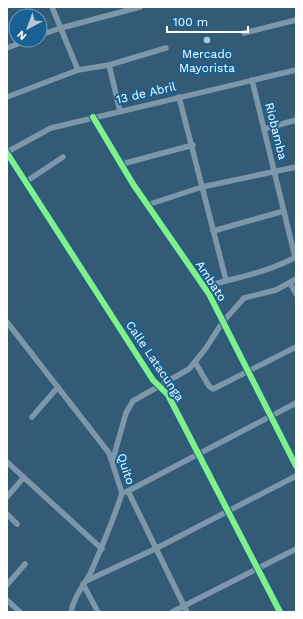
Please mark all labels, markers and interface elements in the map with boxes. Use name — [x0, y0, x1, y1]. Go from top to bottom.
north arrow — [8, 8, 48, 48]
scale bar — [167, 8, 248, 34]
text: 100 m — [173, 15, 208, 29]
text: N — [14, 28, 29, 43]
marker: Mercado Mayorista — [202, 35, 212, 45]
place label: Mercado Mayorista — [179, 47, 235, 75]
street label: 13 de Abril — [115, 79, 178, 107]
street label: Riobamba — [262, 101, 290, 161]
street label: Ambato — [193, 258, 229, 304]
street label: Calle Latacunga — [123, 318, 187, 404]
street label: Quito — [114, 452, 138, 486]

